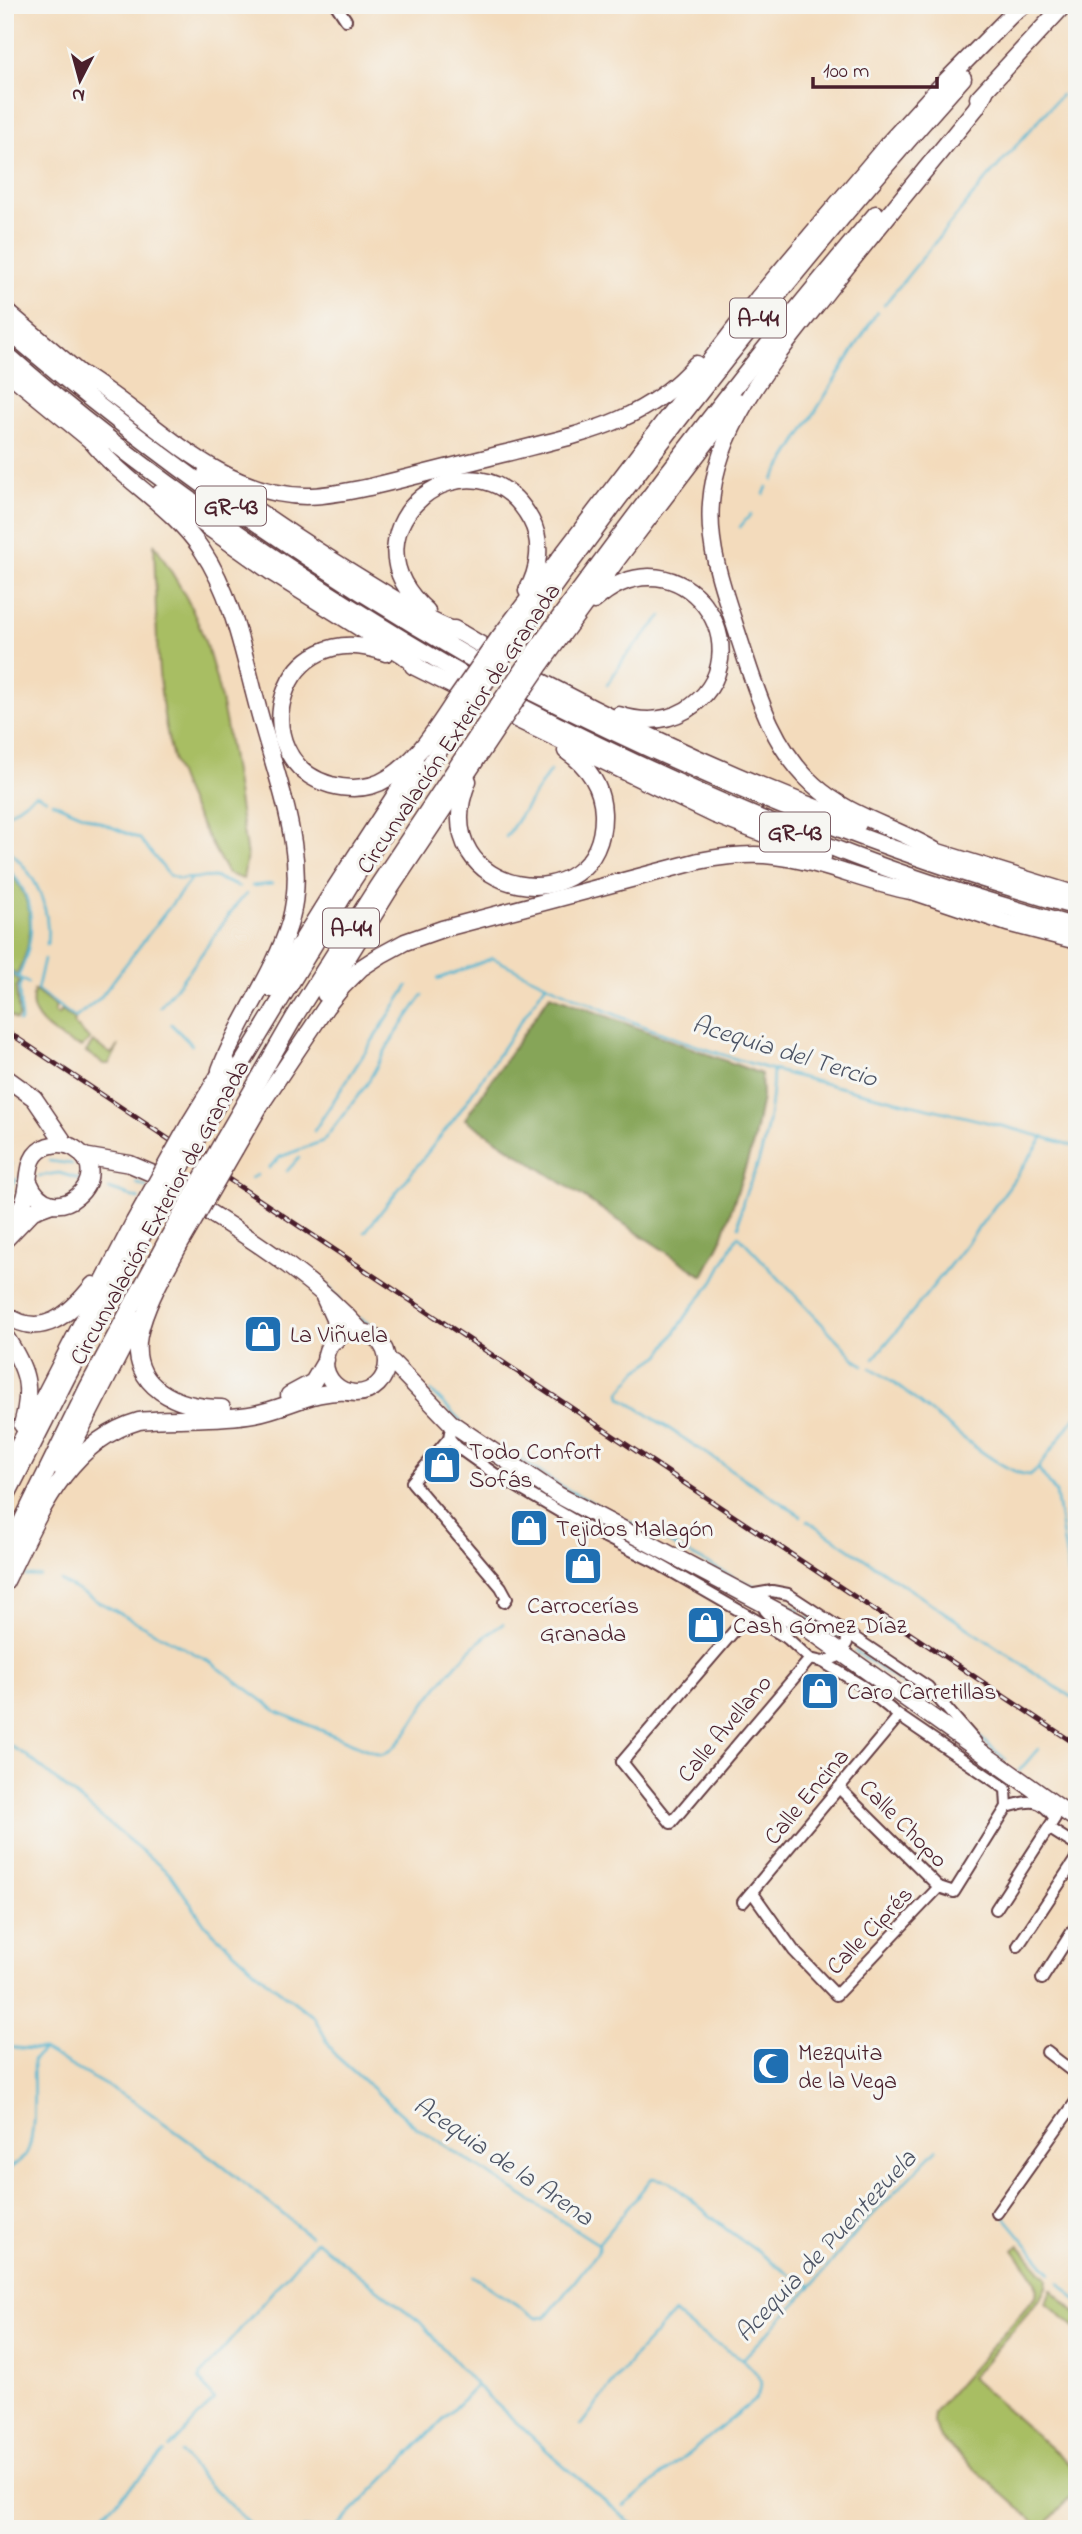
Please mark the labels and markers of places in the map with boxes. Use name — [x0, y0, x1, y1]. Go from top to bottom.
shop icon: La Viñuela — [242, 1313, 284, 1355]
place label: La Viñuela — [290, 1319, 388, 1354]
place label: Todo Confort Sofás — [469, 1436, 601, 1499]
shop icon: Todo Confort Sofás — [421, 1444, 463, 1486]
shop icon: Tejidos Malagón — [508, 1507, 550, 1549]
place label: Tejidos Malagón — [556, 1513, 713, 1548]
shop icon: Carrocerías Granada — [562, 1545, 604, 1587]
place label: Carrocerías Granada — [527, 1590, 639, 1653]
shop icon: Cash Gómez Díaz — [685, 1604, 727, 1646]
place label: Cash Gómez Díaz — [733, 1610, 908, 1645]
shop icon: Caro Carretillas — [799, 1670, 841, 1712]
place label: Caro Carretillas — [847, 1676, 996, 1711]
place label: Mezquita de la Vega — [798, 2037, 897, 2100]
mosque icon: Mezquita de la Vega — [750, 2045, 792, 2087]

